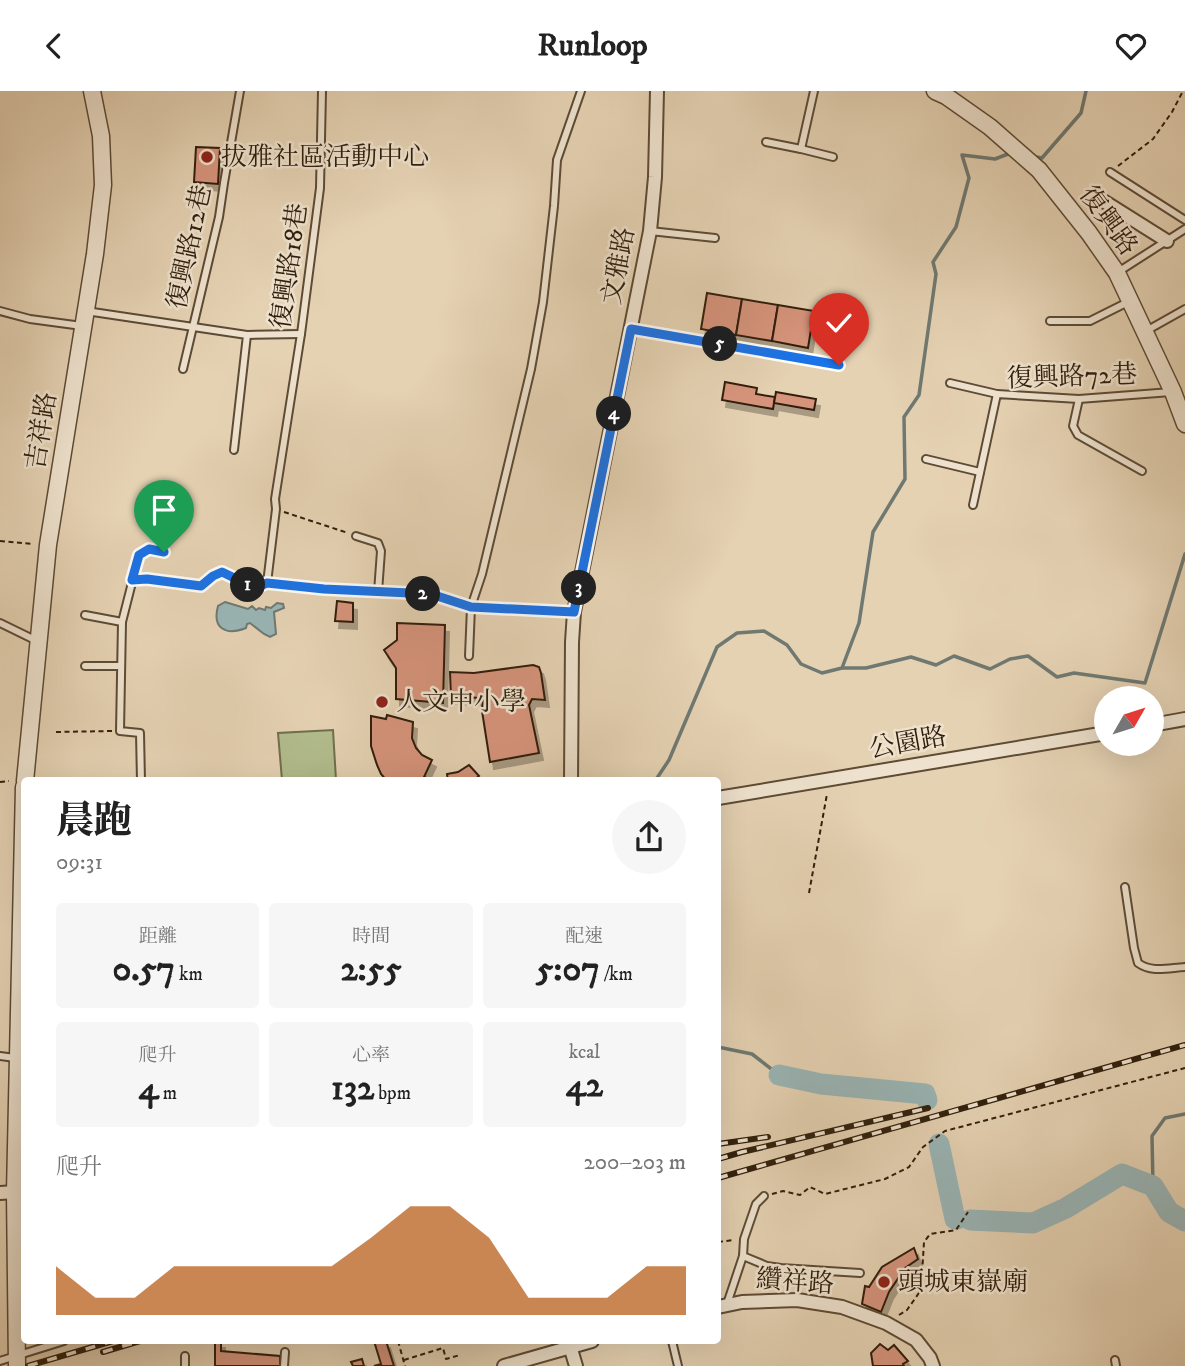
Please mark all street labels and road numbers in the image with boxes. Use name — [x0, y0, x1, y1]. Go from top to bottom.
street label: 復興路 — [1072, 180, 1144, 262]
street label: 復興路12巷 — [161, 182, 219, 312]
street label: 復興路18巷 — [265, 201, 315, 331]
street label: 文雅路 — [595, 225, 643, 307]
street label: 復興路72巷 — [1006, 358, 1138, 396]
street label: 吉祥路 — [20, 390, 64, 472]
street label: 公園路 — [867, 720, 949, 766]
street label: 纘祥路 — [755, 1263, 835, 1301]

